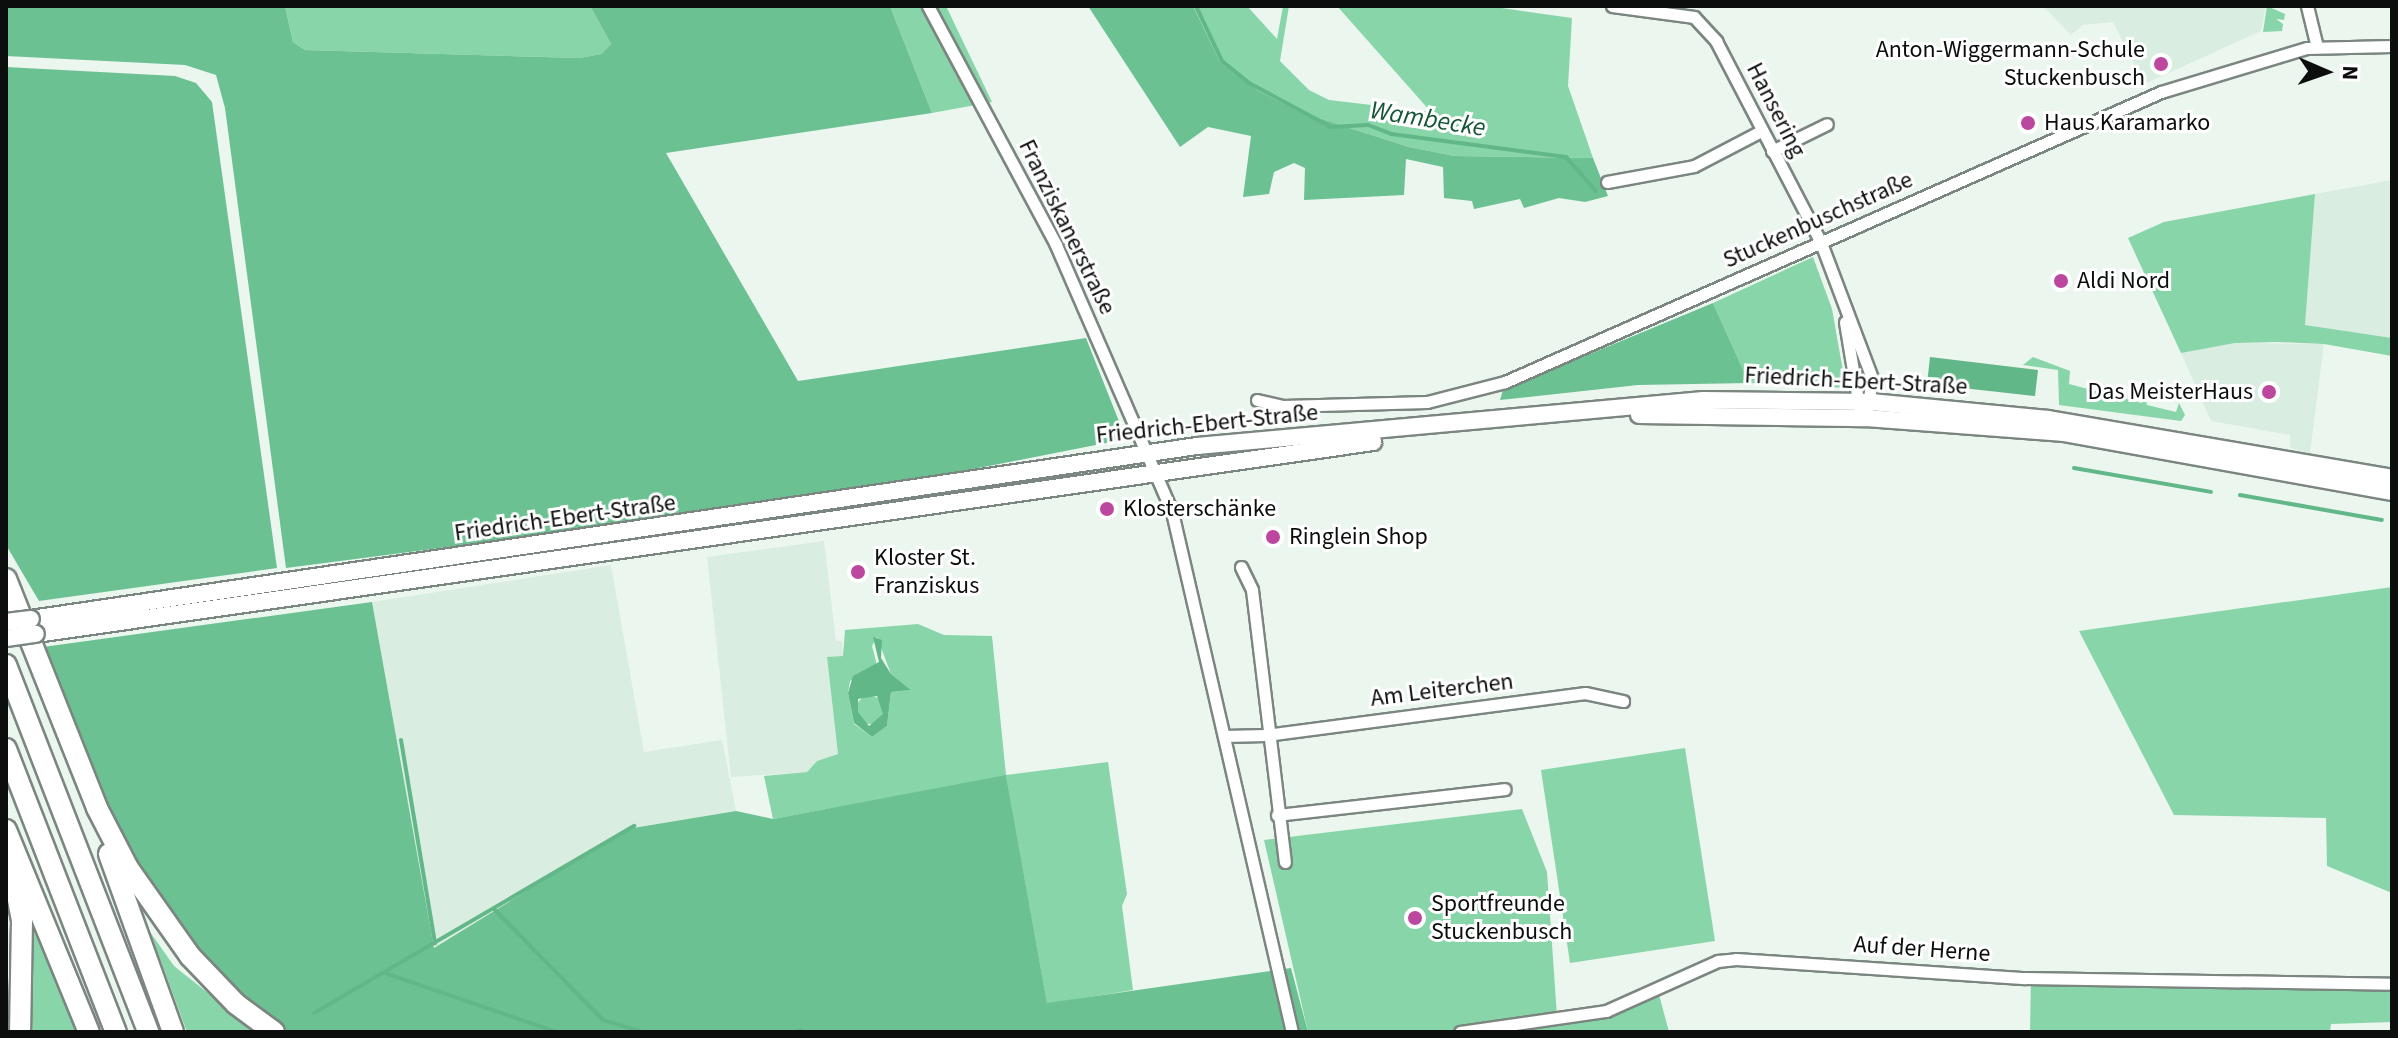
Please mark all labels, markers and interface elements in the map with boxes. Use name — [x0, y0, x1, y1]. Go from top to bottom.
north arrow — [2286, 32, 2366, 112]
place label: Anton-Wiggermann-Schule Stuckenbusch — [1876, 36, 2145, 92]
marker: Anton-Wiggermann-Schule Stuckenbusch — [2152, 55, 2170, 73]
street label: Hansering — [1740, 58, 1812, 162]
text: N — [2334, 65, 2366, 81]
water label: Wambecke — [1368, 94, 1488, 144]
place label: Haus Karamarko — [2044, 109, 2210, 137]
marker: Haus Karamarko — [2019, 114, 2037, 132]
street label: Franziskanerstraße — [1012, 135, 1122, 319]
street label: Stuckenbuschstraße — [1719, 165, 1917, 275]
place label: Aldi Nord — [2077, 267, 2170, 295]
marker: Aldi Nord — [2052, 272, 2070, 290]
street label: Friedrich-Ebert-Straße — [1744, 361, 1968, 401]
place label: Das MeisterHaus — [2088, 378, 2253, 406]
marker: Das MeisterHaus — [2260, 383, 2278, 401]
street label: Friedrich-Ebert-Straße — [1095, 398, 1319, 450]
street label: Friedrich-Ebert-Straße — [453, 488, 677, 548]
place label: Klosterschänke — [1123, 495, 1276, 523]
marker: Klosterschänke — [1098, 500, 1116, 518]
place label: Ringlein Shop — [1289, 523, 1428, 551]
marker: Ringlein Shop — [1264, 528, 1282, 546]
place label: Kloster St. Franziskus — [874, 544, 979, 600]
marker: Kloster St. Franziskus — [849, 563, 867, 581]
street label: Am Leiterchen — [1369, 667, 1515, 713]
place label: Sportfreunde Stuckenbusch — [1431, 890, 1572, 946]
marker: Sportfreunde Stuckenbusch — [1406, 909, 1424, 927]
street label: Auf der Herne — [1853, 930, 1991, 968]

